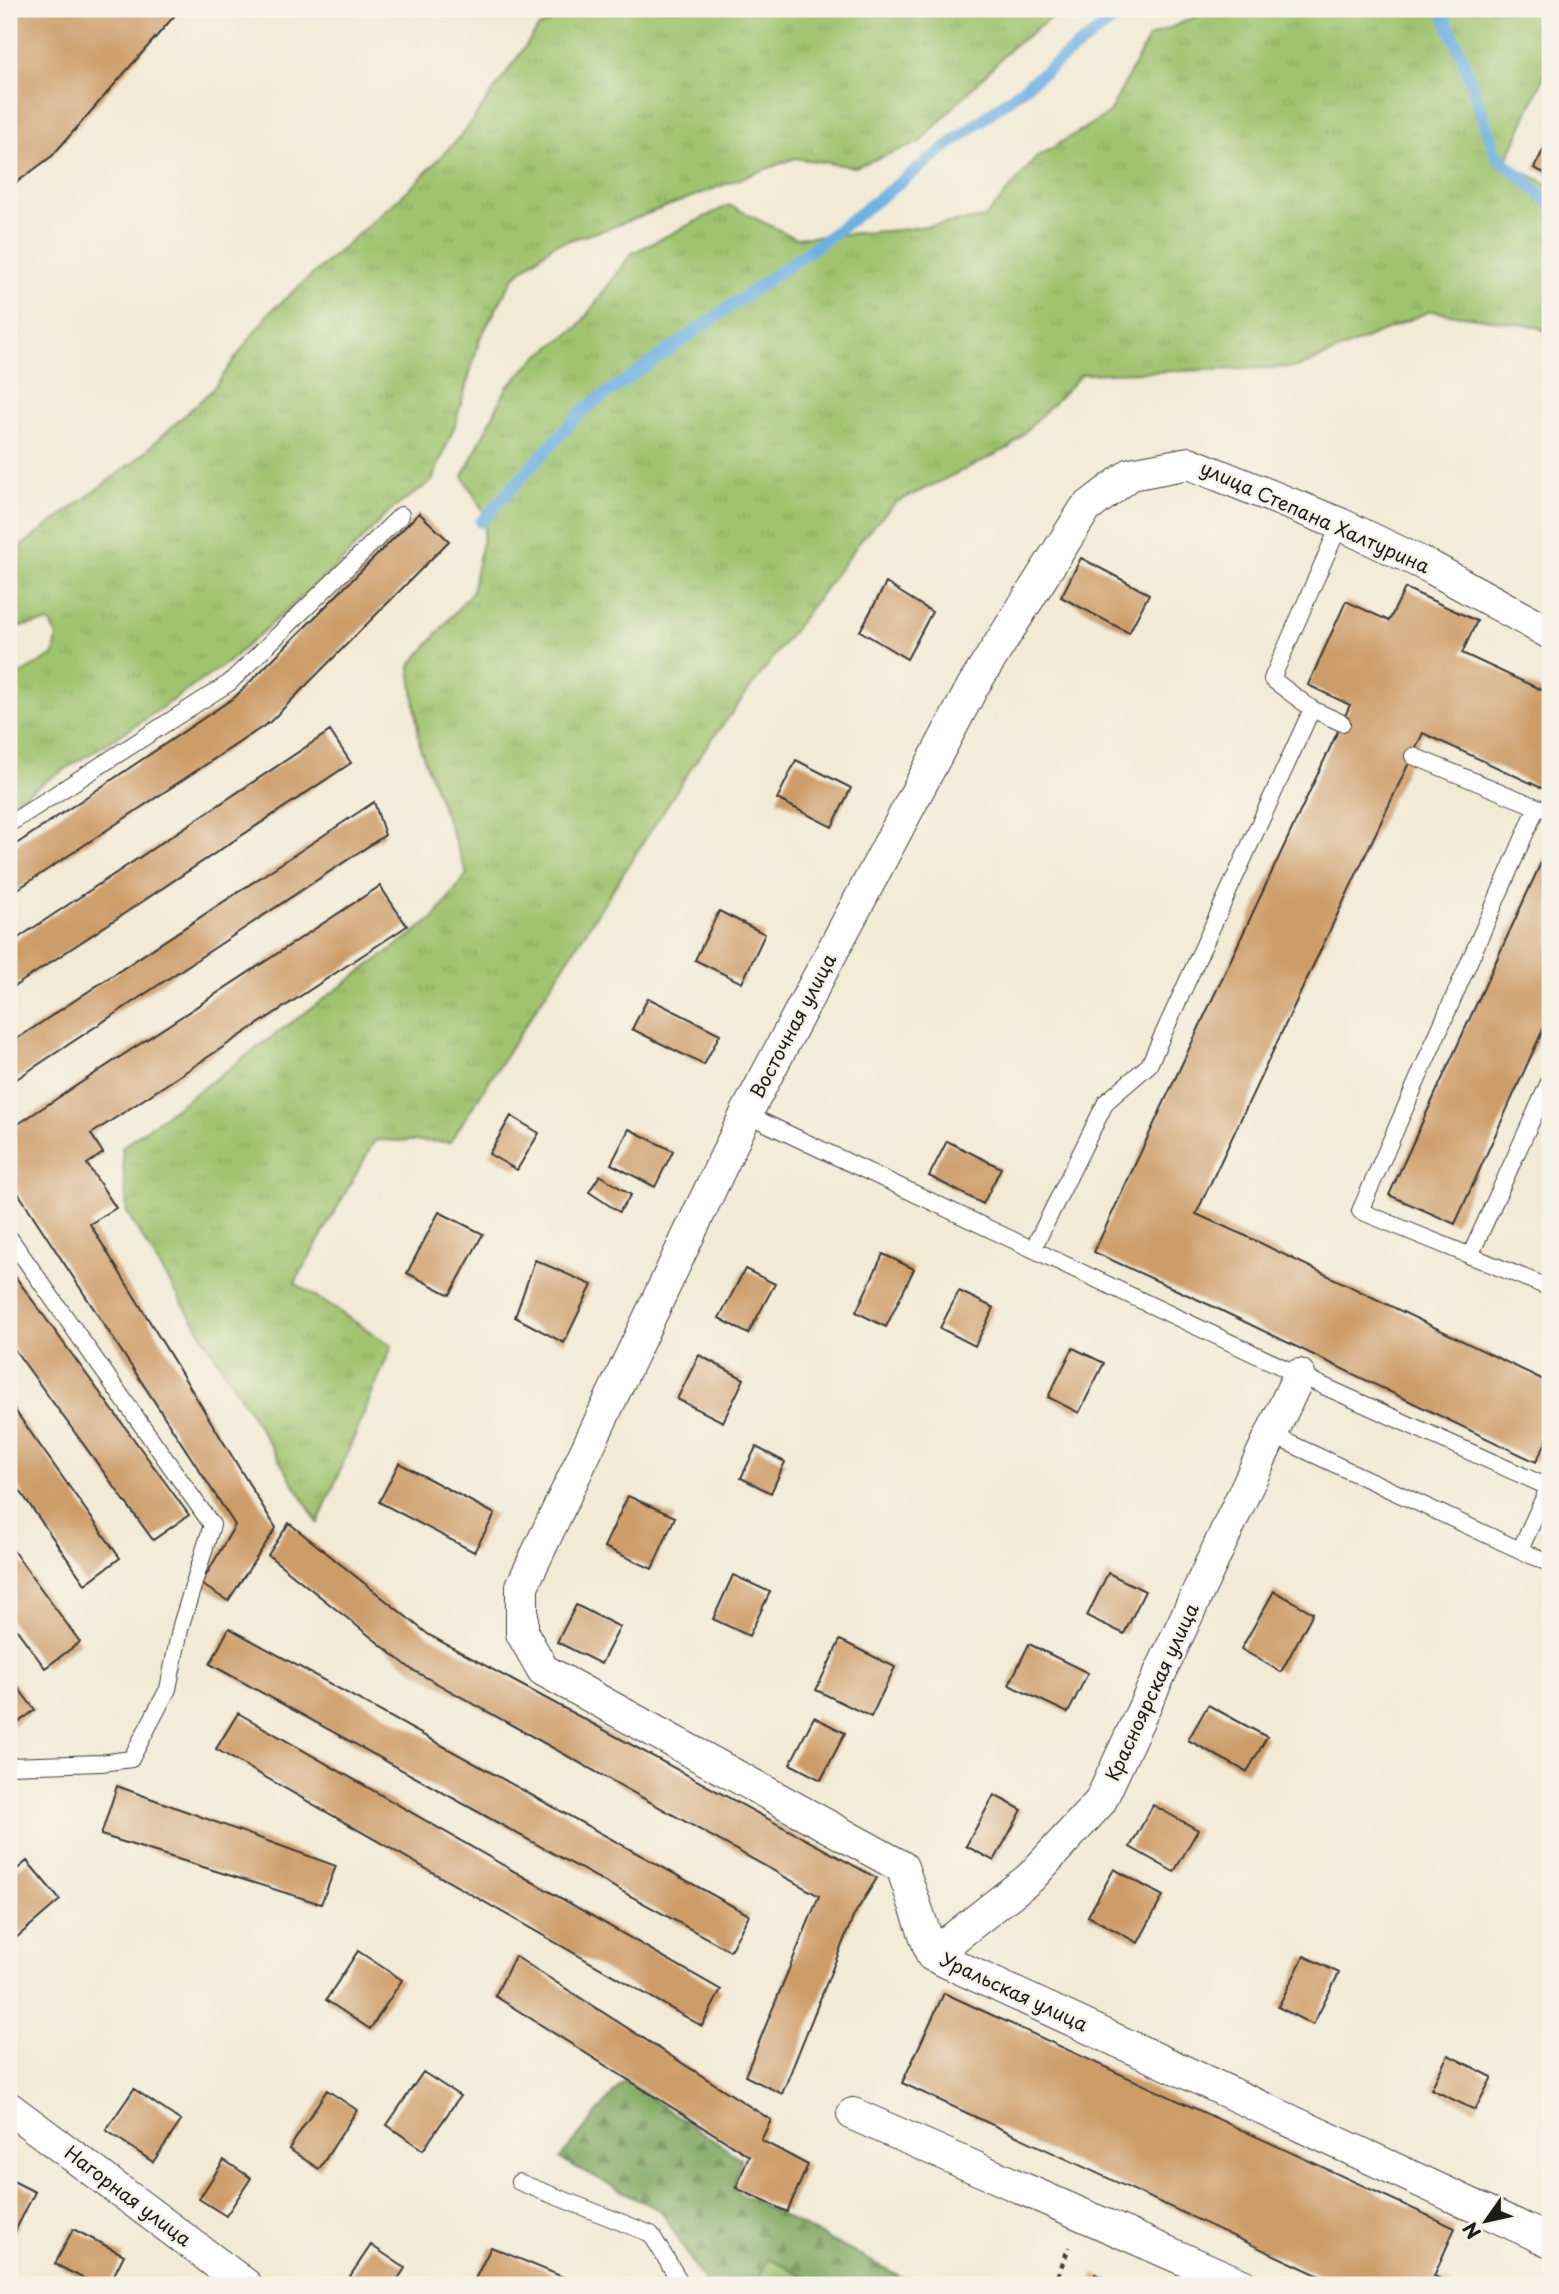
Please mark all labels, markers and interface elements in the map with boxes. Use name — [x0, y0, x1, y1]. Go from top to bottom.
street label: улица Степана Халтурина — [1196, 453, 1435, 579]
street label: Восточная улица — [742, 948, 842, 1103]
street label: Красноярская улица — [1098, 1598, 1205, 1785]
street label: Уральская улица — [936, 1945, 1093, 2038]
street label: Нагорная улица — [59, 2138, 198, 2252]
north arrow — [1450, 2186, 1520, 2256]
text: N — [1455, 2217, 1487, 2245]

